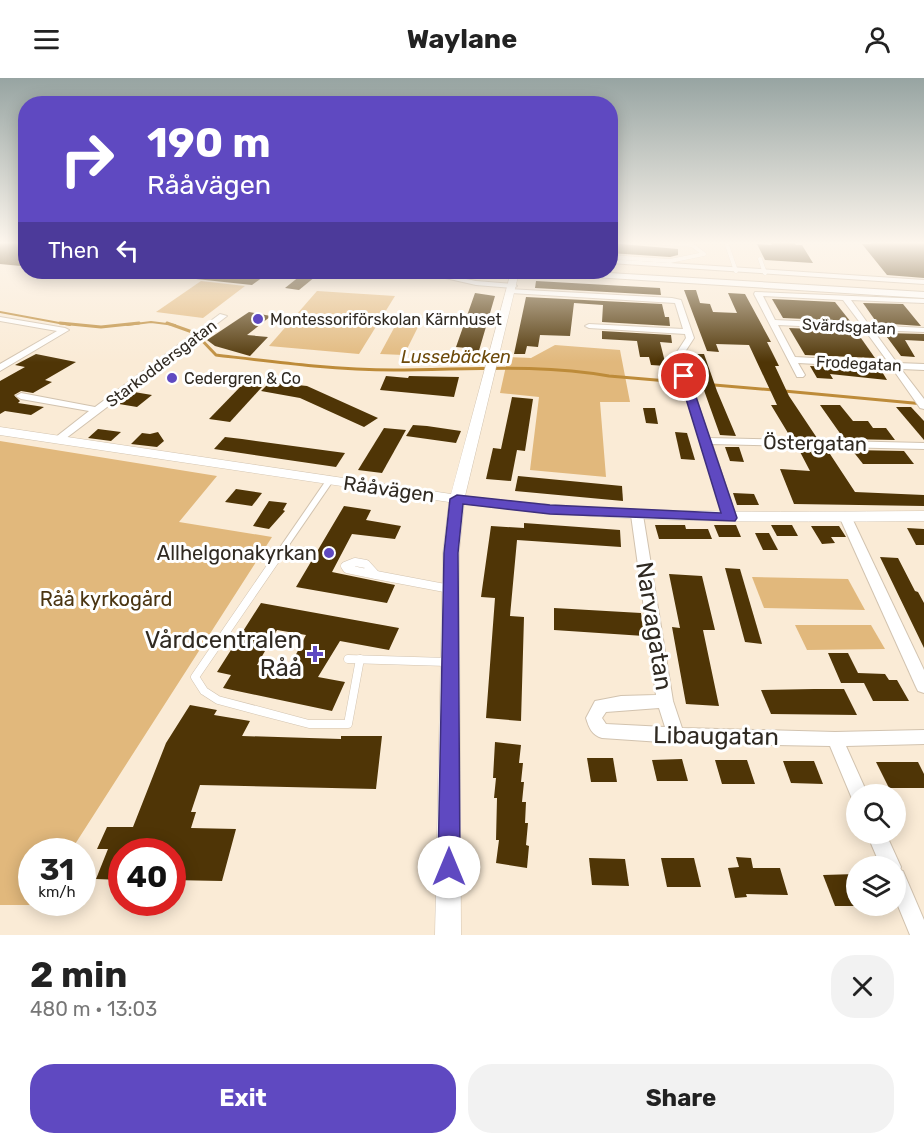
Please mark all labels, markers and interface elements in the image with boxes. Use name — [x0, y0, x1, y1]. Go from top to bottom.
icon: menu — [30, 23, 63, 56]
text: Waylane — [407, 23, 517, 55]
icon: person — [861, 23, 894, 56]
text: 190 m — [147, 118, 271, 168]
icon: right — [48, 120, 126, 198]
text: Rååvägen — [147, 169, 271, 201]
icon: left — [111, 234, 144, 267]
text: Then — [48, 237, 99, 264]
place label: Montessoriförskolan Kärnhuset — [270, 310, 502, 329]
marker: Montessoriförskolan Kärnhuset — [251, 312, 265, 326]
street label: Svärdsgatan — [802, 315, 896, 338]
street label: Starkoddersgatan — [102, 316, 220, 411]
water label: Lussebäcken — [401, 346, 511, 368]
pin — [658, 350, 709, 401]
street label: Frodegatan — [816, 352, 902, 375]
icon: arrive — [667, 359, 700, 392]
place label: Cedergren & Co — [184, 369, 301, 388]
marker: Cedergren & Co — [165, 371, 179, 385]
street label: Östergatan — [763, 430, 867, 456]
street label: Rååvägen — [342, 471, 436, 507]
place label: Allhelgonakyrkan — [157, 541, 317, 565]
marker: Allhelgonakyrkan — [322, 546, 336, 560]
street label: Narvagatan — [630, 560, 678, 692]
park label: Råå kyrkogård — [40, 587, 172, 611]
place label: Vårdcentralen Råå — [145, 626, 302, 682]
marker: Vårdcentralen Råå — [306, 645, 324, 663]
street label: Libaugatan — [653, 721, 779, 751]
map controls — [846, 784, 906, 916]
button: search — [846, 784, 906, 844]
position arrow — [417, 835, 481, 899]
speed limit sign: 40 — [108, 838, 186, 916]
text: 31 — [40, 852, 74, 888]
button: layers — [846, 856, 906, 916]
text: km/h — [38, 883, 76, 901]
text: 2 min — [30, 953, 128, 996]
button: close — [831, 955, 894, 1018]
text: 480 m · 13:03 — [30, 997, 157, 1021]
button: Exit — [30, 1064, 456, 1133]
button: Share — [468, 1064, 894, 1133]

